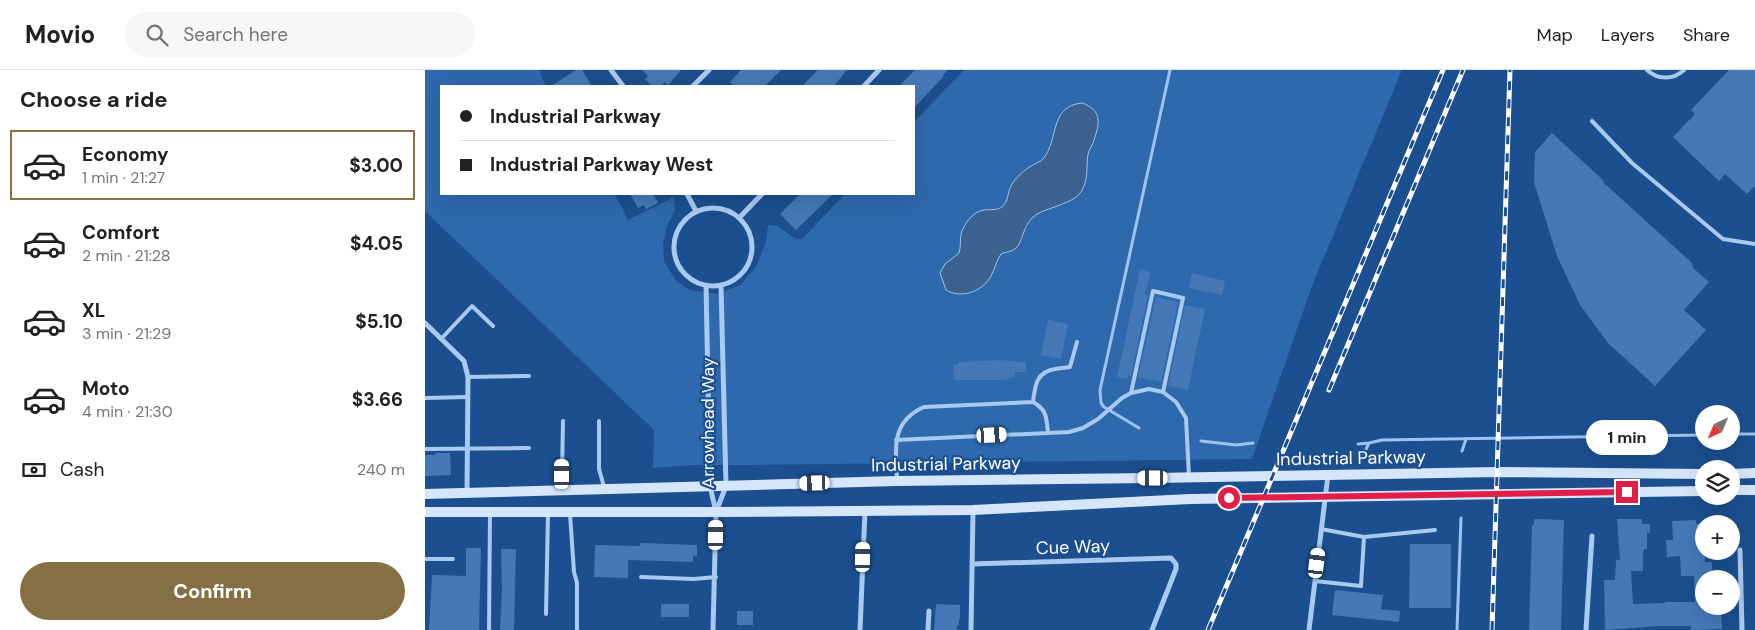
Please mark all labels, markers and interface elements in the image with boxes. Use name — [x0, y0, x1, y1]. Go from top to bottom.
search box — [125, 12, 475, 57]
text: Movio — [25, 19, 95, 50]
icon: search — [143, 21, 171, 49]
text: Search here — [183, 22, 288, 47]
text: Map — [1537, 23, 1573, 47]
text: Layers — [1601, 23, 1655, 47]
text: Share — [1683, 23, 1730, 47]
text: Choose a ride — [20, 85, 168, 114]
text: Industrial Parkway — [490, 104, 661, 129]
text: Economy — [82, 142, 169, 167]
icon: car — [22, 143, 67, 188]
text: Industrial Parkway West — [490, 152, 713, 177]
text: $3.00 — [349, 153, 403, 178]
text: 1 min · 21:27 — [82, 167, 165, 188]
text: Comfort — [82, 220, 160, 245]
icon: car — [22, 221, 67, 266]
text: $4.05 — [350, 231, 403, 256]
text: 2 min · 21:28 — [82, 245, 171, 266]
text: XL — [82, 298, 105, 323]
icon: car — [22, 299, 67, 344]
text: $5.10 — [355, 309, 403, 334]
text: 3 min · 21:29 — [82, 323, 171, 344]
street label: Arrowhead Way — [696, 357, 720, 489]
text: Moto — [82, 376, 130, 401]
icon: car — [22, 377, 67, 422]
text: $3.66 — [352, 387, 403, 412]
text: 4 min · 21:30 — [82, 401, 173, 422]
north arrow — [1695, 405, 1740, 450]
map controls — [1695, 405, 1740, 615]
callout: 1 min — [1586, 420, 1668, 454]
car — [976, 427, 1007, 443]
text: 1 min — [1608, 427, 1646, 448]
street label: Industrial Parkway — [1276, 445, 1426, 471]
street label: Industrial Parkway — [871, 451, 1021, 477]
icon: cash — [20, 456, 48, 484]
text: Cash — [60, 457, 104, 482]
text: 240 m — [357, 459, 405, 480]
car — [554, 459, 569, 489]
button: layers — [1695, 460, 1740, 505]
car — [1138, 471, 1168, 486]
car — [799, 475, 830, 491]
route end — [1616, 481, 1638, 503]
route start — [1218, 487, 1240, 509]
button: + — [1695, 515, 1740, 560]
car — [708, 520, 723, 550]
street label: Cue Way — [1035, 534, 1111, 560]
car — [855, 542, 870, 572]
car — [1307, 547, 1326, 579]
button: Confirm — [20, 562, 405, 620]
button: − — [1695, 570, 1740, 615]

